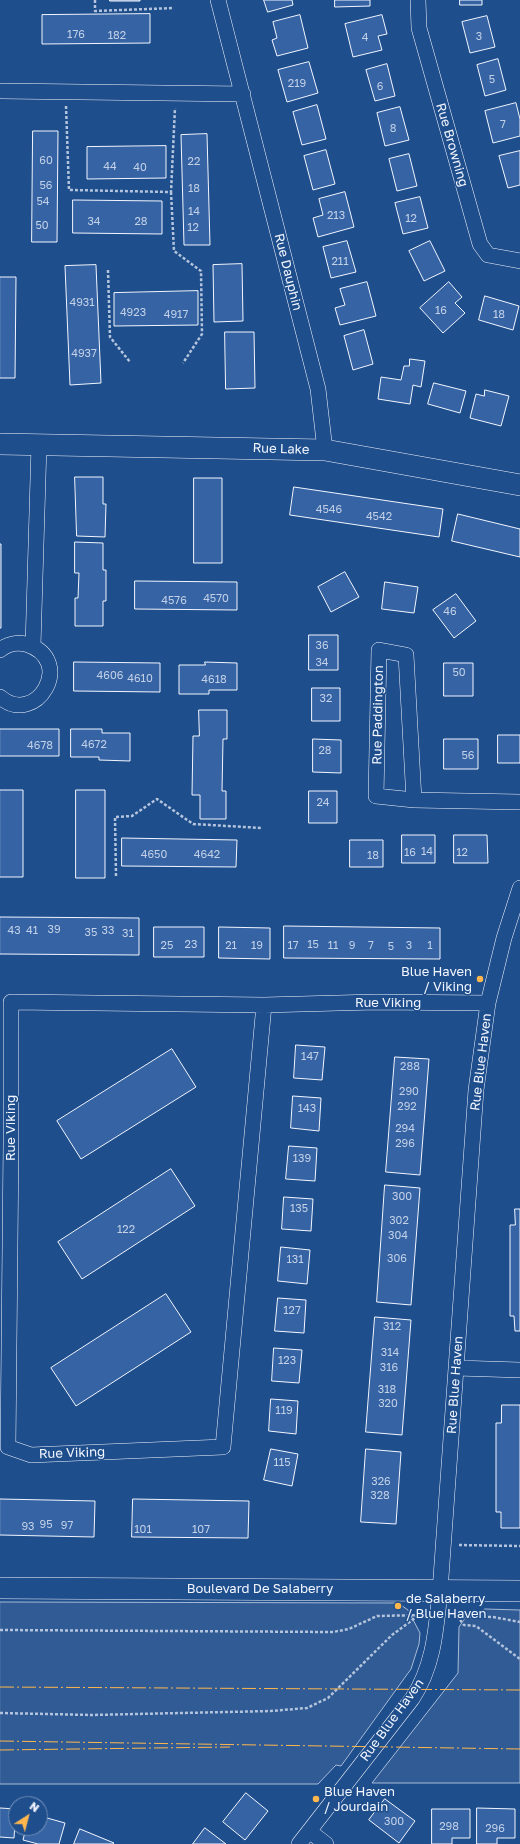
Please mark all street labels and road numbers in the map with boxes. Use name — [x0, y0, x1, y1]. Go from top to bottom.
street label: Rue Browning — [433, 101, 471, 189]
street label: Rue Dauphin — [271, 232, 305, 312]
street label: Rue Lake — [252, 440, 310, 458]
street label: Rue Paddington — [369, 665, 387, 765]
street label: Rue Viking — [355, 995, 421, 1011]
street label: Rue Blue Haven — [467, 1012, 495, 1112]
street label: Rue Viking — [3, 1095, 19, 1161]
street label: Rue Blue Haven — [444, 1335, 466, 1435]
street label: Rue Viking — [39, 1444, 105, 1462]
street label: Boulevard De Salaberry — [187, 1581, 333, 1597]
street label: Rue Blue Haven — [357, 1676, 427, 1764]

